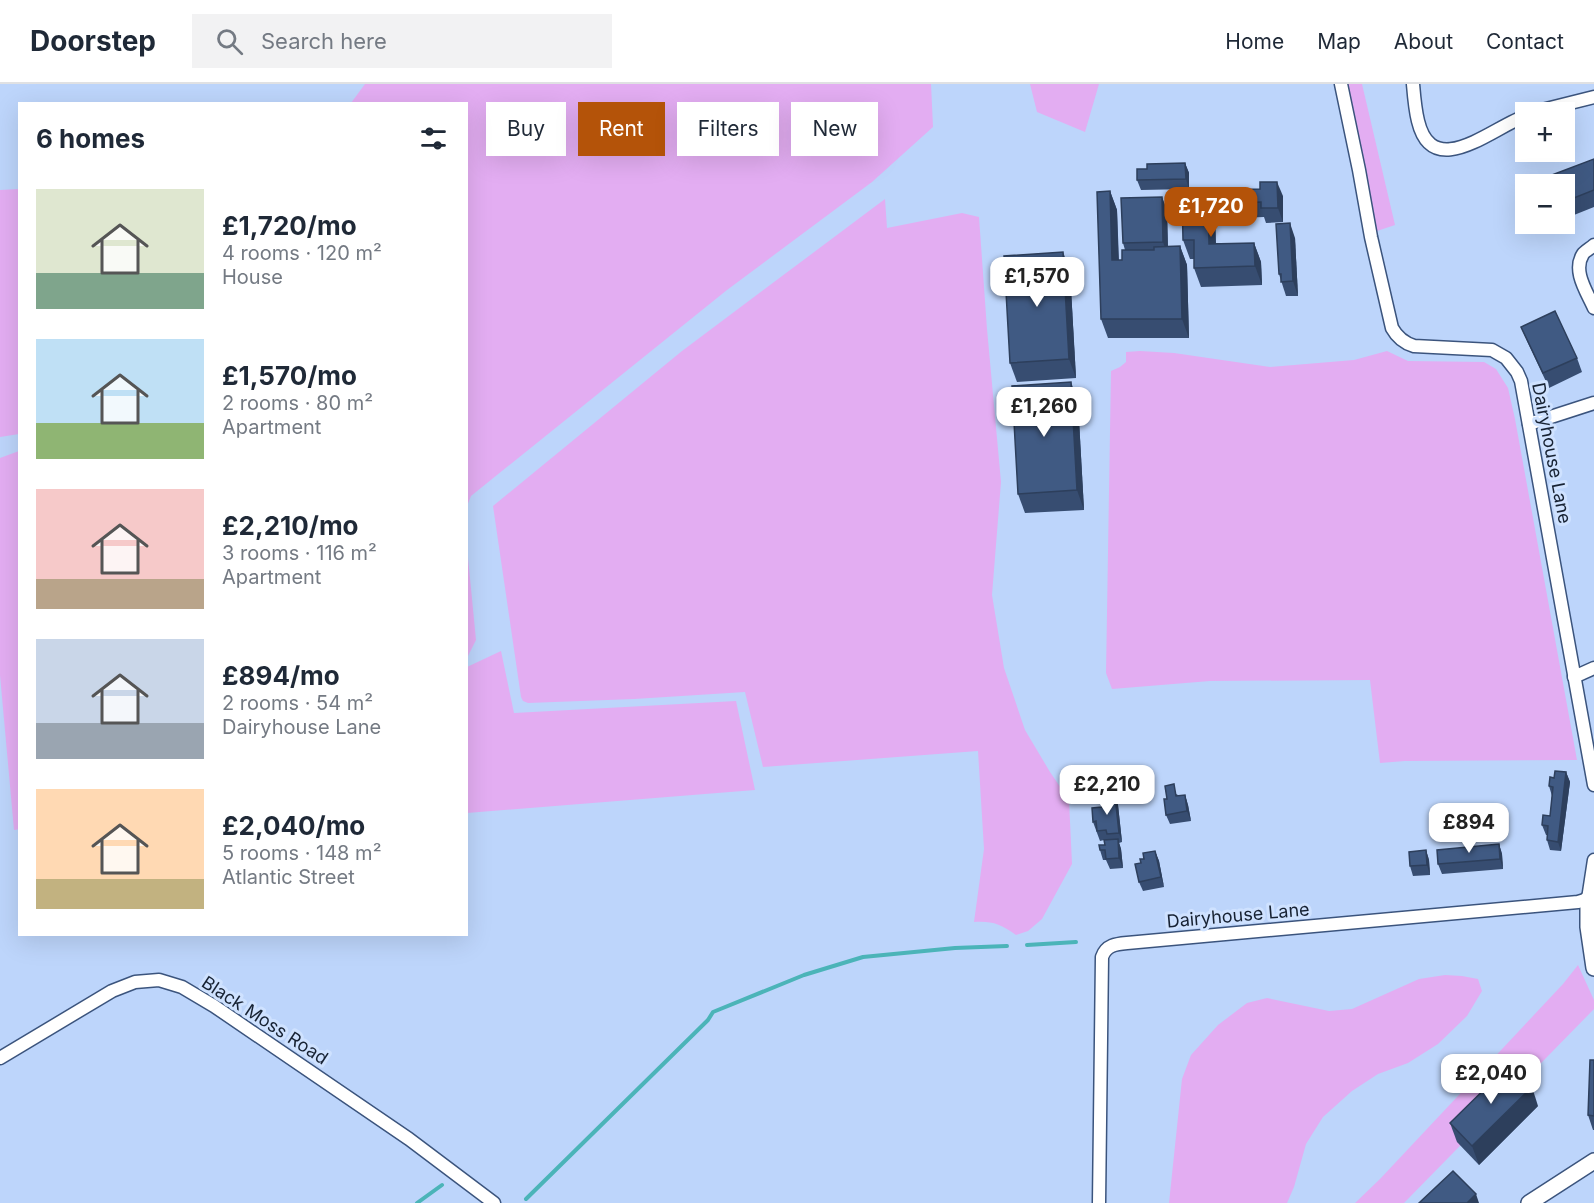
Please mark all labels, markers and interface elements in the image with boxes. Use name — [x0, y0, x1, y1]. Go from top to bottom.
search box — [192, 14, 612, 68]
text: Doorstep — [30, 24, 156, 58]
icon: search — [213, 25, 246, 58]
text: Search here — [261, 28, 387, 54]
text: Home — [1225, 29, 1284, 54]
text: Map — [1317, 29, 1361, 54]
text: About — [1394, 29, 1453, 54]
text: Contact — [1486, 29, 1564, 54]
chip: Buy — [486, 102, 566, 156]
chip: Rent — [578, 102, 665, 156]
chip: Filters — [677, 102, 779, 156]
chip: New — [791, 102, 878, 156]
map controls — [1515, 102, 1575, 234]
button: + — [1515, 102, 1575, 162]
icon: filters — [417, 122, 450, 155]
text: 6 homes — [36, 123, 145, 154]
button: − — [1515, 174, 1575, 234]
pin: £1,720 — [1162, 187, 1260, 238]
text: £1,720 — [1178, 194, 1244, 218]
text: £1,720/mo — [222, 210, 357, 241]
icon: home — [84, 213, 156, 285]
text: 4 rooms · 120 m² — [222, 241, 382, 265]
pin: £1,570 — [988, 257, 1086, 308]
text: £1,570 — [1004, 264, 1070, 288]
text: House — [222, 265, 283, 289]
text: £1,570/mo — [222, 360, 357, 391]
icon: home — [84, 363, 156, 435]
street label: Dairyhouse Lane — [1528, 381, 1576, 525]
pin: £1,260 — [995, 387, 1093, 438]
text: 2 rooms · 80 m² — [222, 391, 373, 415]
text: £1,260 — [1010, 394, 1078, 418]
text: Apartment — [222, 415, 321, 439]
text: £2,210/mo — [222, 510, 359, 541]
icon: home — [84, 513, 156, 585]
text: 3 rooms · 116 m² — [222, 541, 377, 565]
text: Apartment — [222, 565, 321, 589]
text: £894/mo — [222, 660, 340, 691]
icon: home — [84, 663, 156, 735]
text: 2 rooms · 54 m² — [222, 691, 373, 715]
text: Dairyhouse Lane — [222, 715, 381, 739]
pin: £2,210 — [1058, 765, 1156, 816]
text: £2,210 — [1074, 772, 1140, 796]
pin: £894 — [1433, 803, 1505, 854]
text: £2,040/mo — [222, 810, 365, 841]
text: £894 — [1443, 810, 1495, 834]
icon: home — [84, 813, 156, 885]
text: 5 rooms · 148 m² — [222, 841, 381, 865]
text: Atlantic Street — [222, 865, 355, 889]
street label: Dairyhouse Lane — [1166, 898, 1310, 932]
street label: Black Moss Road — [198, 971, 332, 1069]
pin: £2,040 — [1442, 1054, 1540, 1105]
text: £2,040 — [1455, 1061, 1527, 1085]

